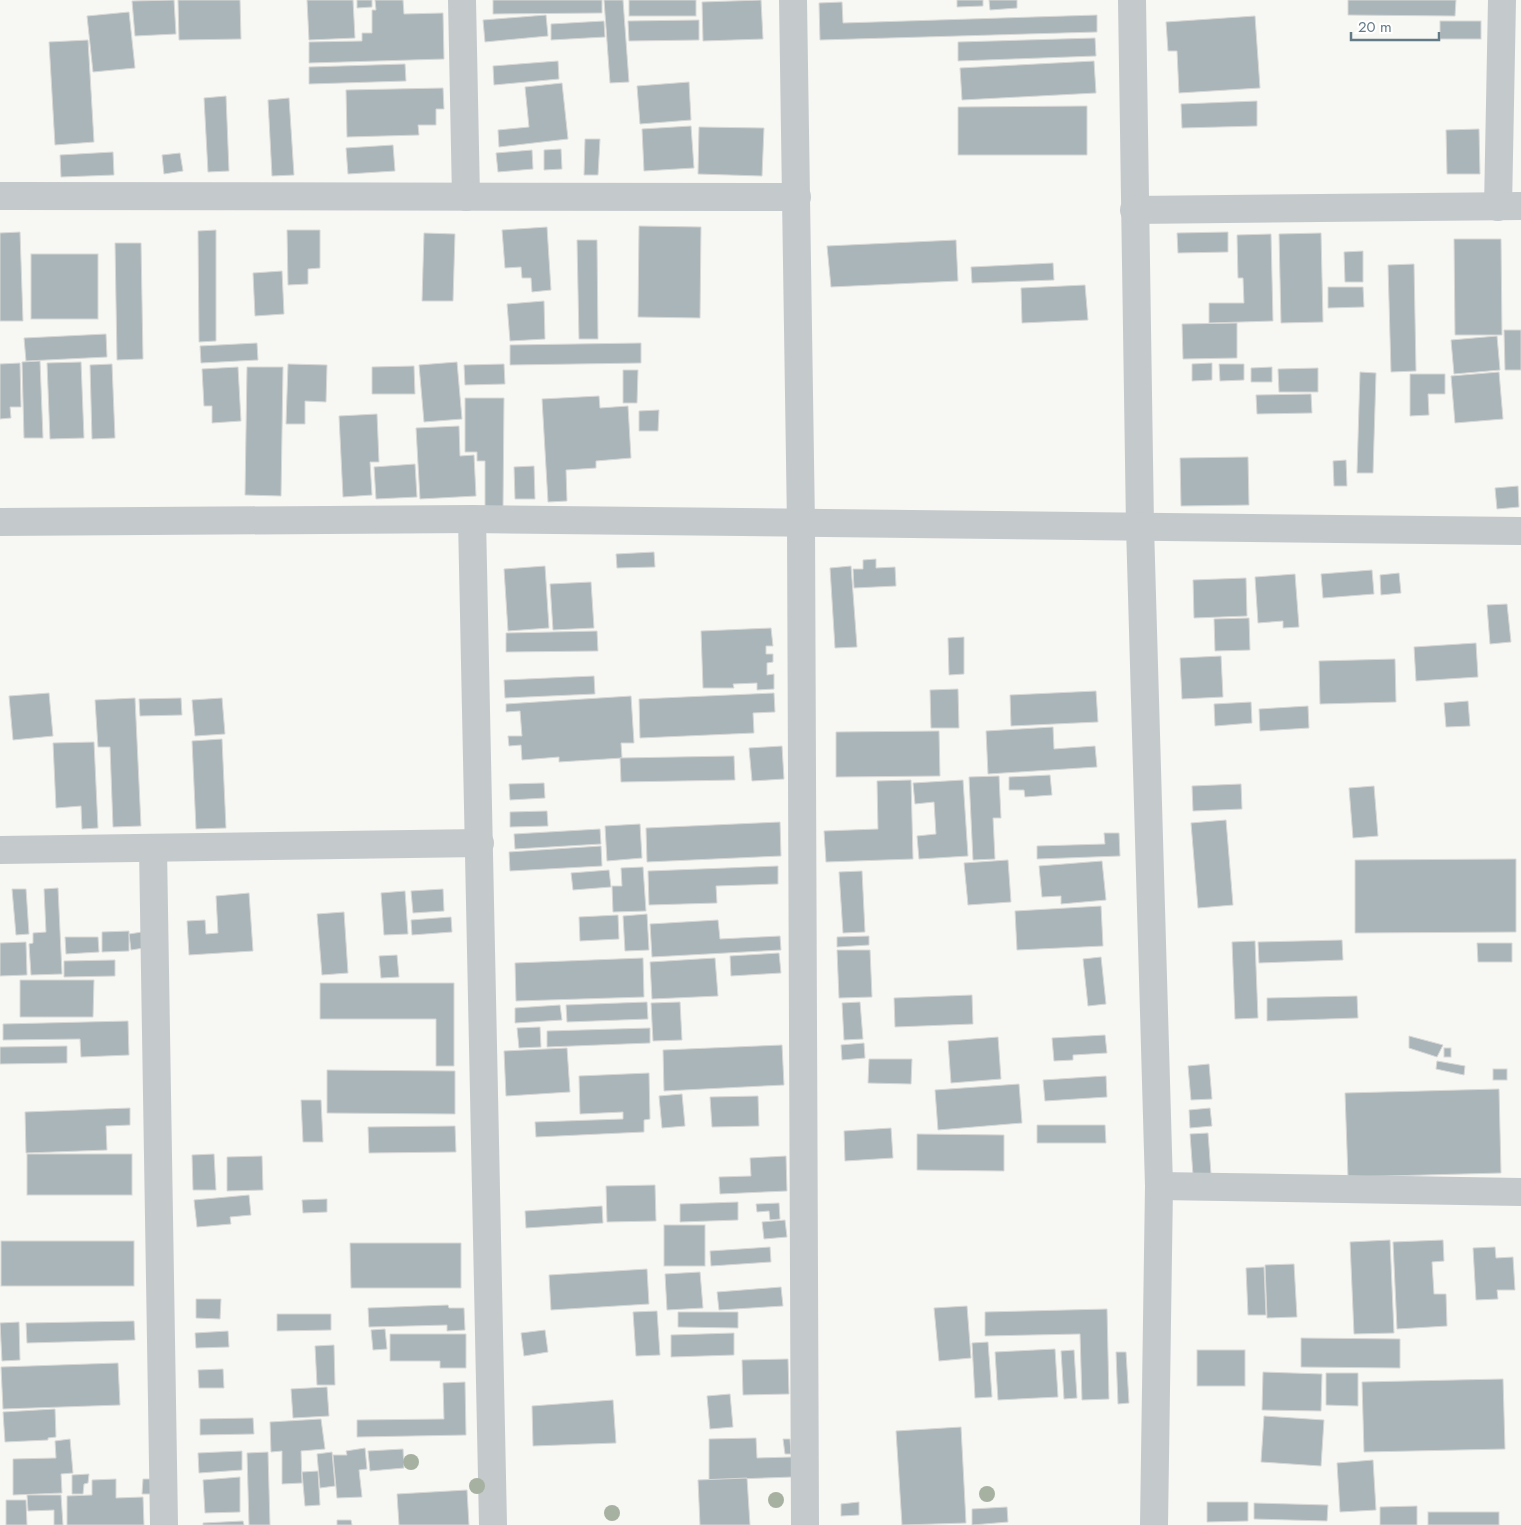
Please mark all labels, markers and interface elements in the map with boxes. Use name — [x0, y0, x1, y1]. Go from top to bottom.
scale bar — [1351, 10, 1438, 42]
text: 20 m — [1358, 16, 1392, 38]

